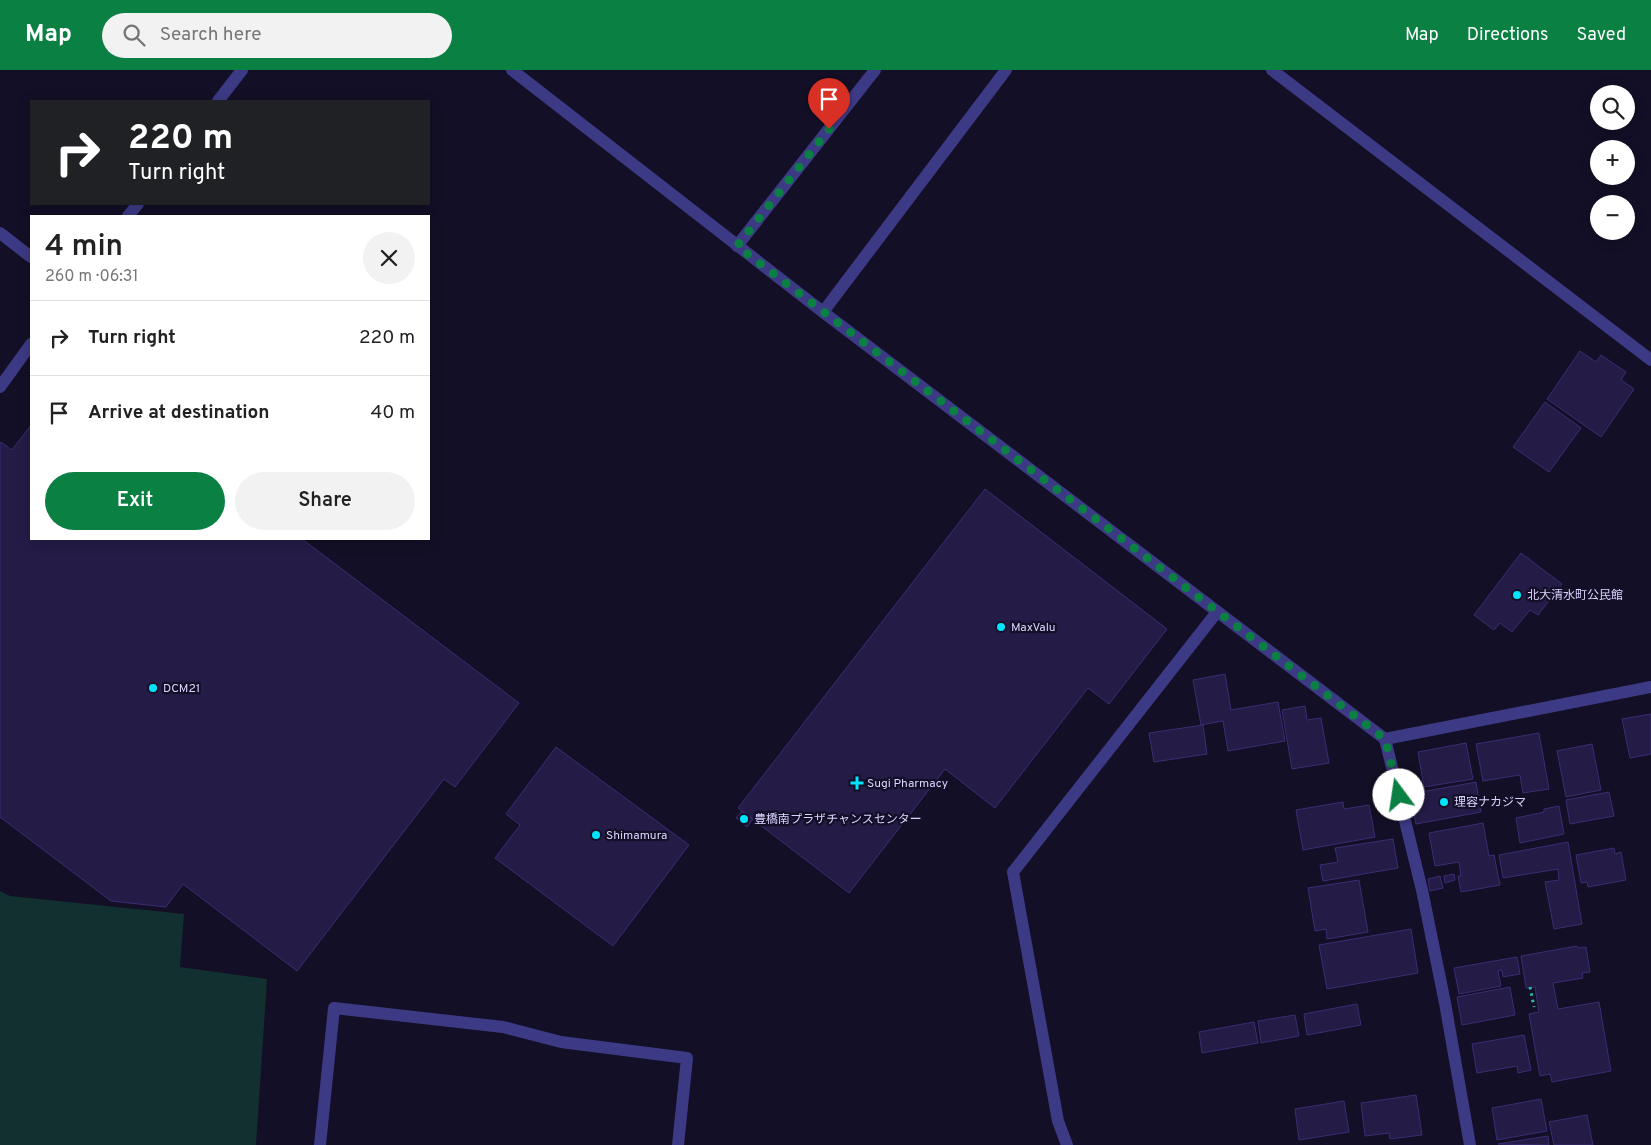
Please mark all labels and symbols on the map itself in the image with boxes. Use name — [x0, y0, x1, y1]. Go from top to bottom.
pin — [808, 78, 850, 129]
place label: 北大清水町公民館 — [1527, 588, 1623, 604]
marker: 北大清水町公民館 — [1511, 589, 1523, 601]
place label: MaxValu — [1011, 620, 1056, 636]
marker: MaxValu — [995, 621, 1007, 633]
place label: DCM21 — [163, 681, 200, 697]
marker: DCM21 — [147, 682, 159, 694]
position arrow — [1372, 768, 1424, 820]
place label: Sugi Pharmacy — [867, 776, 948, 792]
marker: Sugi Pharmacy — [851, 777, 863, 789]
place label: 理容ナカジマ — [1454, 795, 1526, 811]
marker: 理容ナカジマ — [1438, 796, 1450, 808]
place label: 豊橋南プラザチャンスセンター — [754, 812, 922, 828]
marker: 豊橋南プラザチャンスセンター — [738, 813, 750, 825]
place label: Shimamura — [606, 828, 667, 844]
marker: Shimamura — [590, 829, 602, 841]

